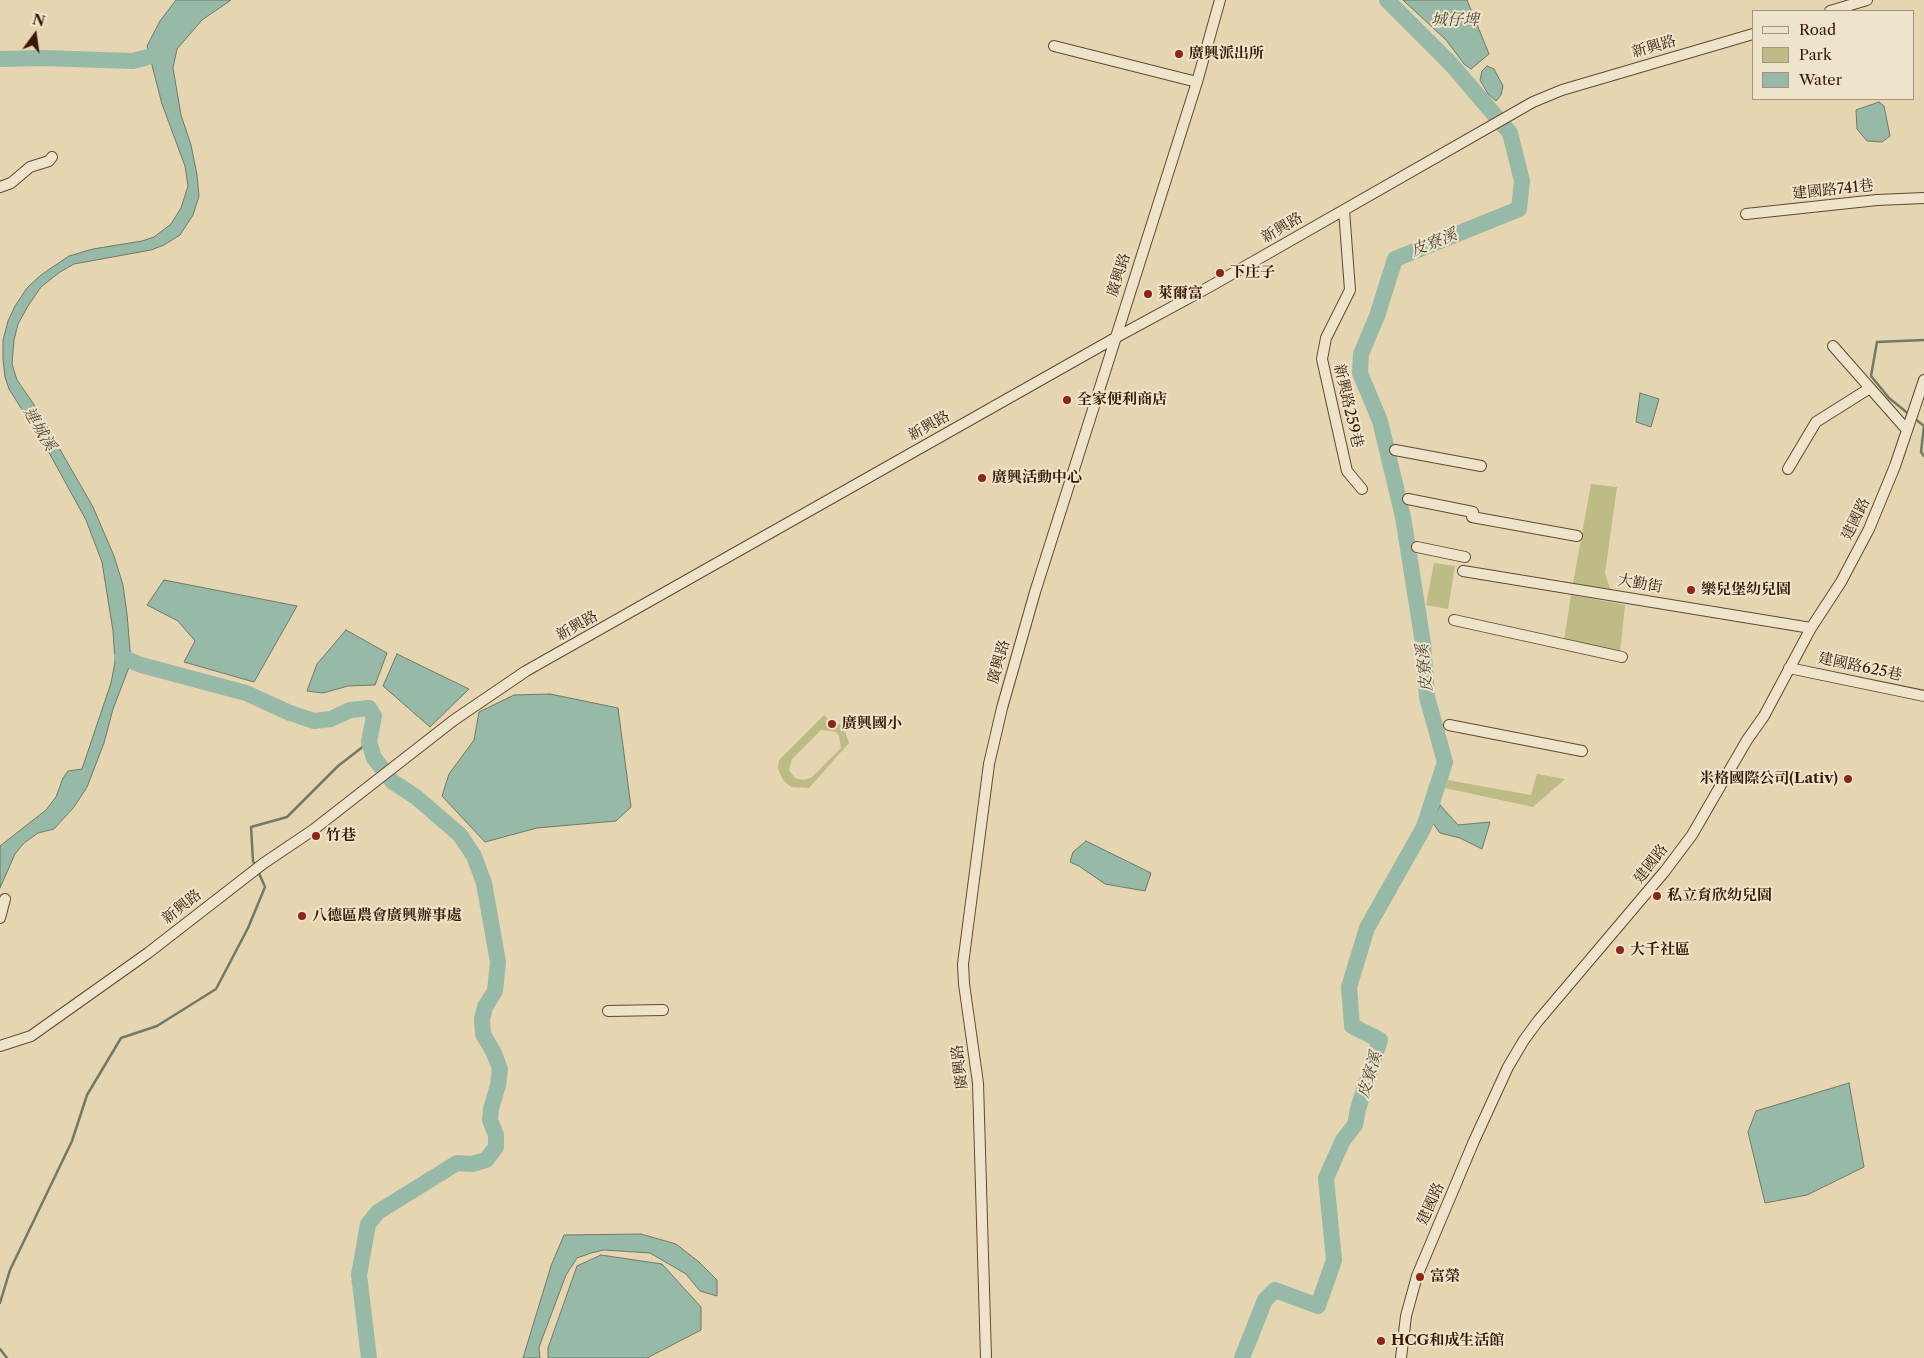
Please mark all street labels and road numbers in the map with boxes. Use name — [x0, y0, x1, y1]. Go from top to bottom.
street label: 新興路 — [1630, 32, 1678, 62]
street label: 建國路741巷 — [1791, 177, 1875, 203]
street label: 新興路 — [1258, 209, 1306, 247]
street label: 廣興路 — [1103, 251, 1135, 299]
street label: 新興路259巷 — [1330, 362, 1366, 450]
street label: 新興路 — [905, 407, 953, 445]
street label: 建國路 — [1838, 495, 1874, 543]
street label: 大勤街 — [1616, 571, 1664, 597]
street label: 新興路 — [553, 607, 601, 645]
street label: 廣興路 — [984, 638, 1014, 686]
street label: 建國路625巷 — [1816, 649, 1904, 685]
street label: 建國路 — [1630, 841, 1672, 887]
street label: 新興路 — [159, 886, 205, 928]
street label: 廣興路 — [948, 1044, 972, 1090]
street label: 建國路 — [1414, 1180, 1448, 1228]

